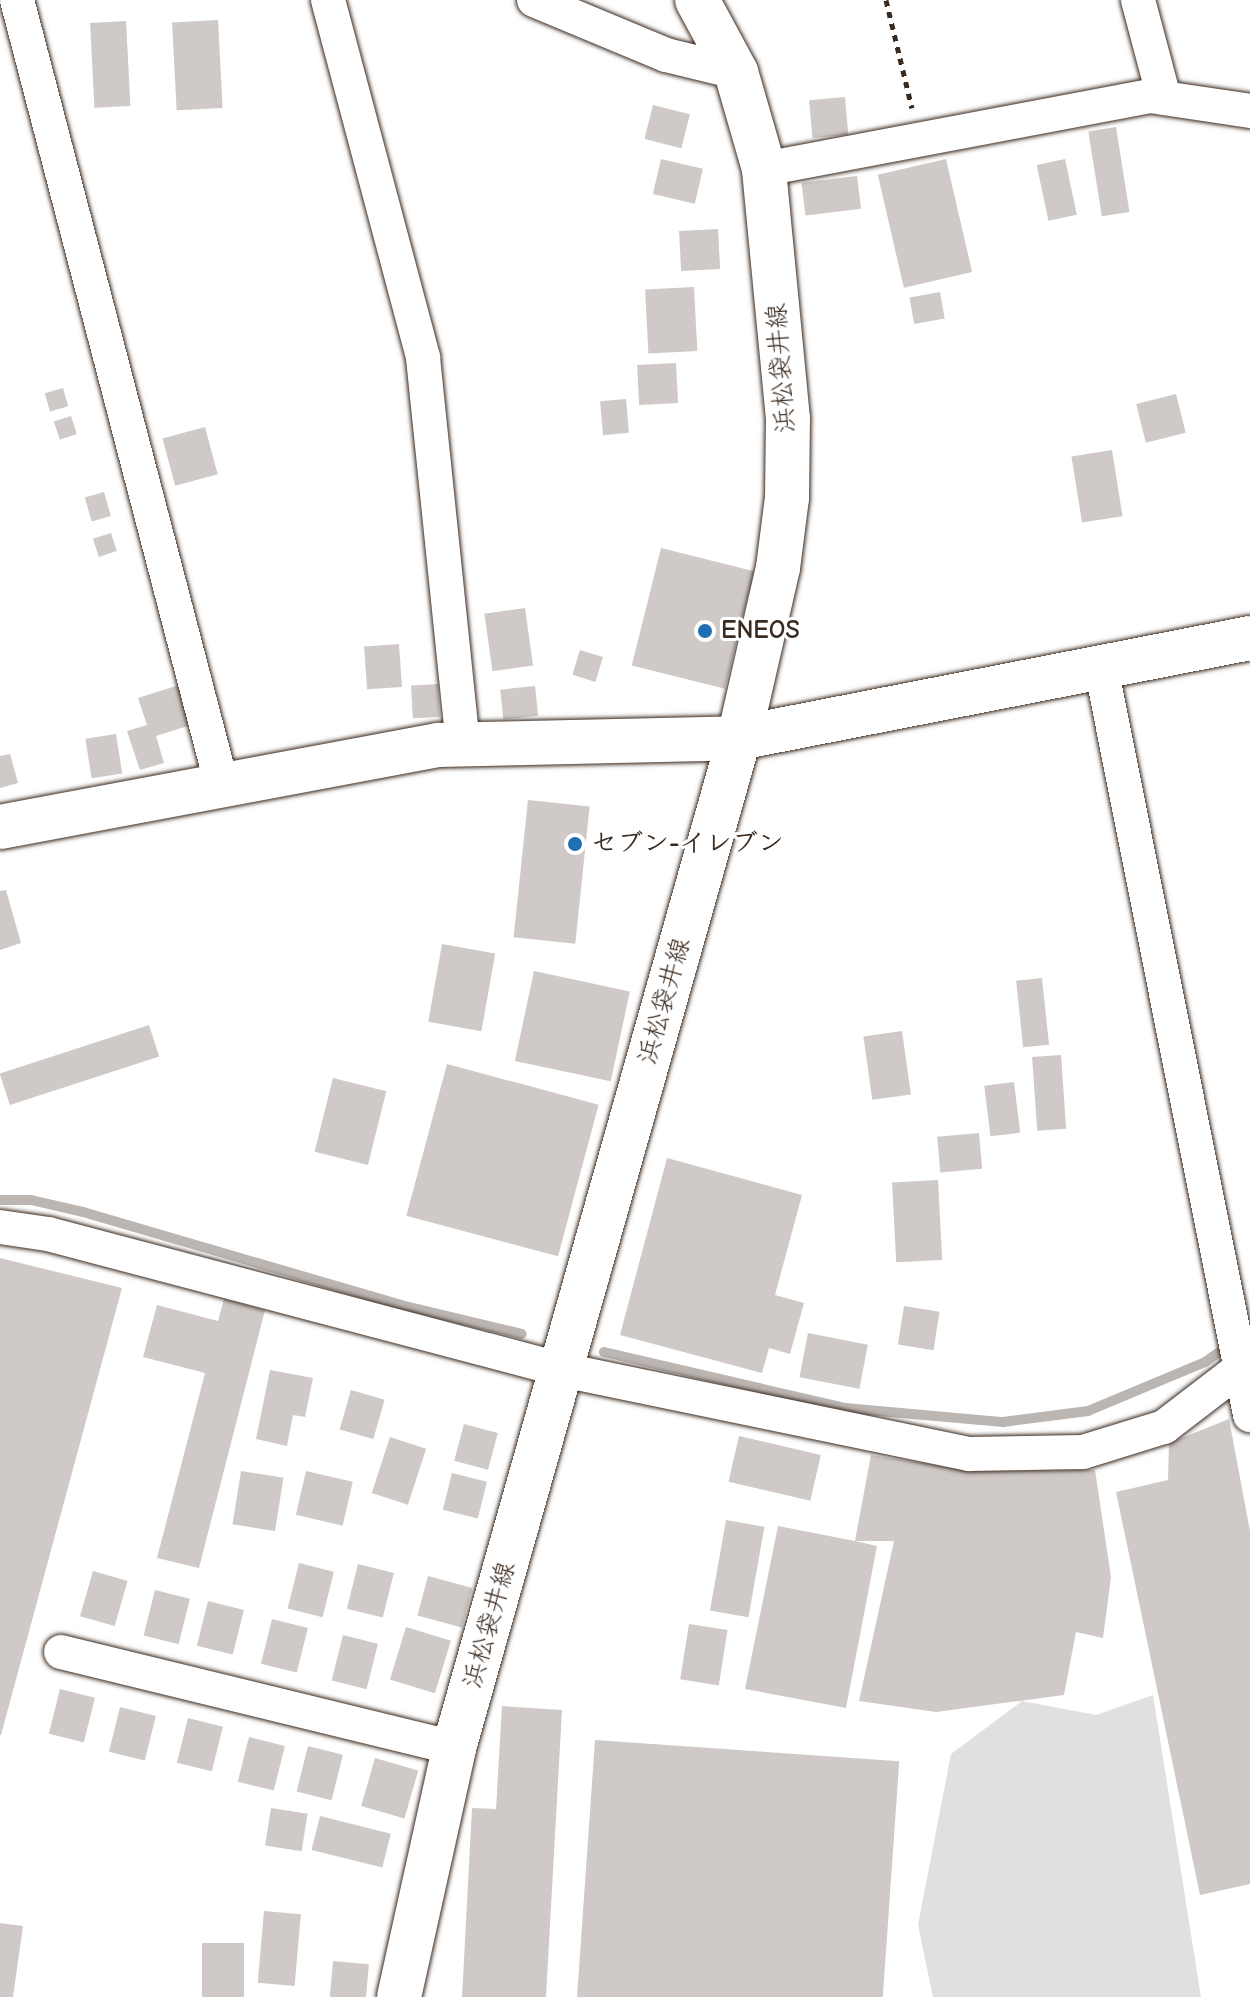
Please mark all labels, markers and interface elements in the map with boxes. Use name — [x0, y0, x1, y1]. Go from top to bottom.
street label: 浜松袋井線 — [762, 302, 802, 434]
place label: ENEOS — [721, 615, 800, 647]
marker: ENEOS — [696, 622, 714, 640]
place label: セブン-イレブン — [591, 828, 784, 860]
marker: セブン-イレブン — [566, 835, 584, 853]
street label: 浜松袋井線 — [632, 934, 698, 1068]
street label: 浜松袋井線 — [457, 1558, 523, 1692]

